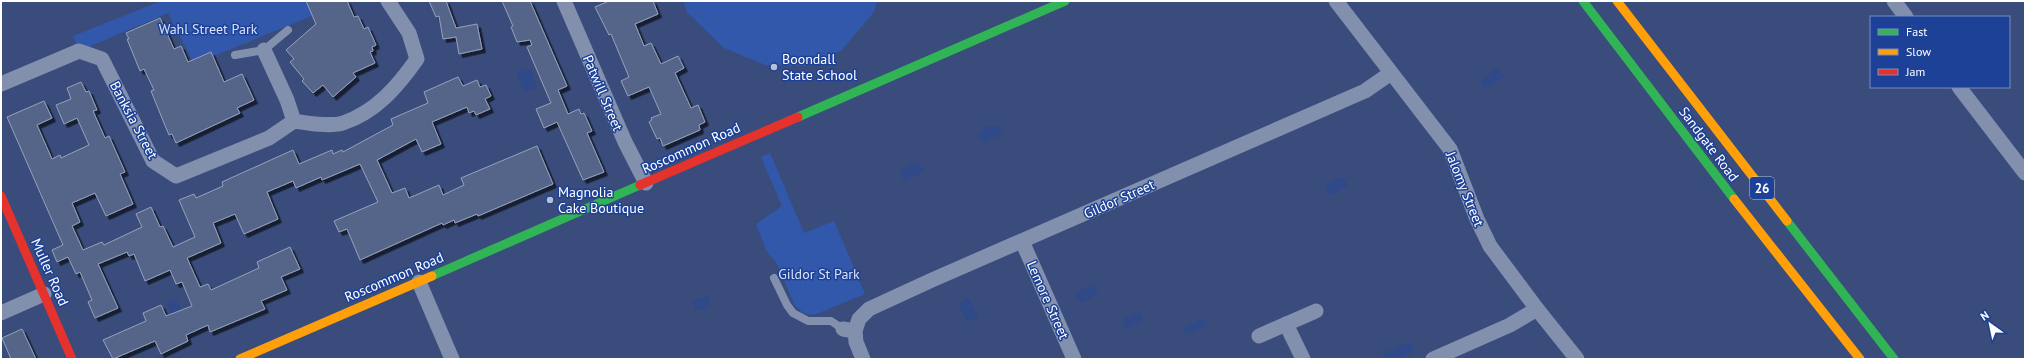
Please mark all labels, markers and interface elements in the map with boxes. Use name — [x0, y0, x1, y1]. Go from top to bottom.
legend — [1870, 16, 2010, 88]
park label: Wahl Street Park — [159, 20, 258, 38]
text: Fast — [1906, 24, 1927, 39]
text: Slow — [1906, 44, 1931, 59]
place label: Boondall State School — [782, 50, 857, 84]
street label: Patwill Street — [579, 52, 627, 134]
marker: Boondall State School — [769, 62, 779, 72]
text: Jam — [1905, 64, 1925, 79]
street label: Banksia Street — [106, 78, 162, 162]
street label: Sandgate Road — [1675, 103, 1743, 185]
street label: Roscommon Road — [639, 118, 743, 178]
street label: Jalomy Street — [1441, 148, 1488, 229]
street label: Gildor Street — [1081, 175, 1157, 223]
road number: 26 — [1750, 177, 1774, 199]
place label: Magnolia Cake Boutique — [558, 183, 644, 217]
marker: Magnolia Cake Boutique — [545, 195, 555, 205]
street label: Muller Road — [27, 235, 73, 309]
street label: Roscommon Road — [342, 248, 446, 306]
street label: Lemore Street — [1023, 258, 1073, 342]
park label: Gildor St Park — [778, 265, 860, 283]
north arrow — [1970, 304, 2010, 344]
text: N — [1978, 308, 1991, 323]

